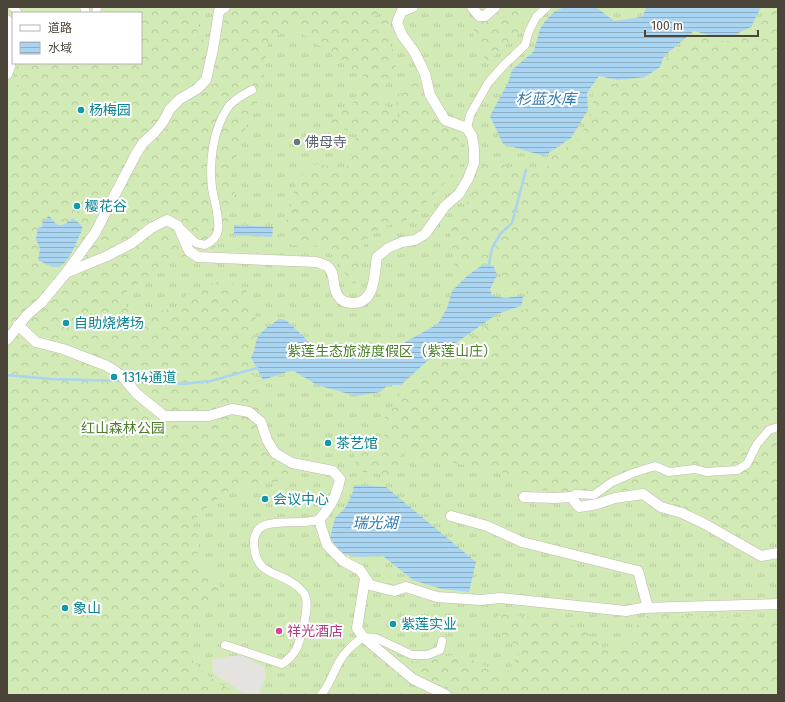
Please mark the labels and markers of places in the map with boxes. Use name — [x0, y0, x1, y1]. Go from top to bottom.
place label: 杨梅园 — [89, 102, 131, 119]
marker: 杨梅园 — [76, 105, 86, 115]
place label: 佛母寺 — [305, 134, 347, 151]
marker: 佛母寺 — [292, 137, 302, 147]
place label: 樱花谷 — [85, 198, 127, 215]
marker: 樱花谷 — [72, 201, 82, 211]
place label: 自助烧烤场 — [74, 315, 144, 332]
marker: 自助烧烤场 — [61, 318, 71, 328]
place label: 1314通道 — [122, 369, 176, 386]
marker: 1314通道 — [109, 372, 119, 382]
place label: 茶艺馆 — [336, 435, 378, 452]
marker: 茶艺馆 — [323, 438, 333, 448]
place label: 会议中心 — [273, 491, 329, 508]
marker: 会议中心 — [260, 494, 270, 504]
place label: 象山 — [73, 600, 101, 617]
marker: 象山 — [60, 603, 70, 613]
place label: 紫莲实业 — [401, 616, 457, 633]
marker: 紫莲实业 — [388, 619, 398, 629]
place label: 祥光酒店 — [287, 623, 343, 640]
marker: 祥光酒店 — [274, 626, 284, 636]

